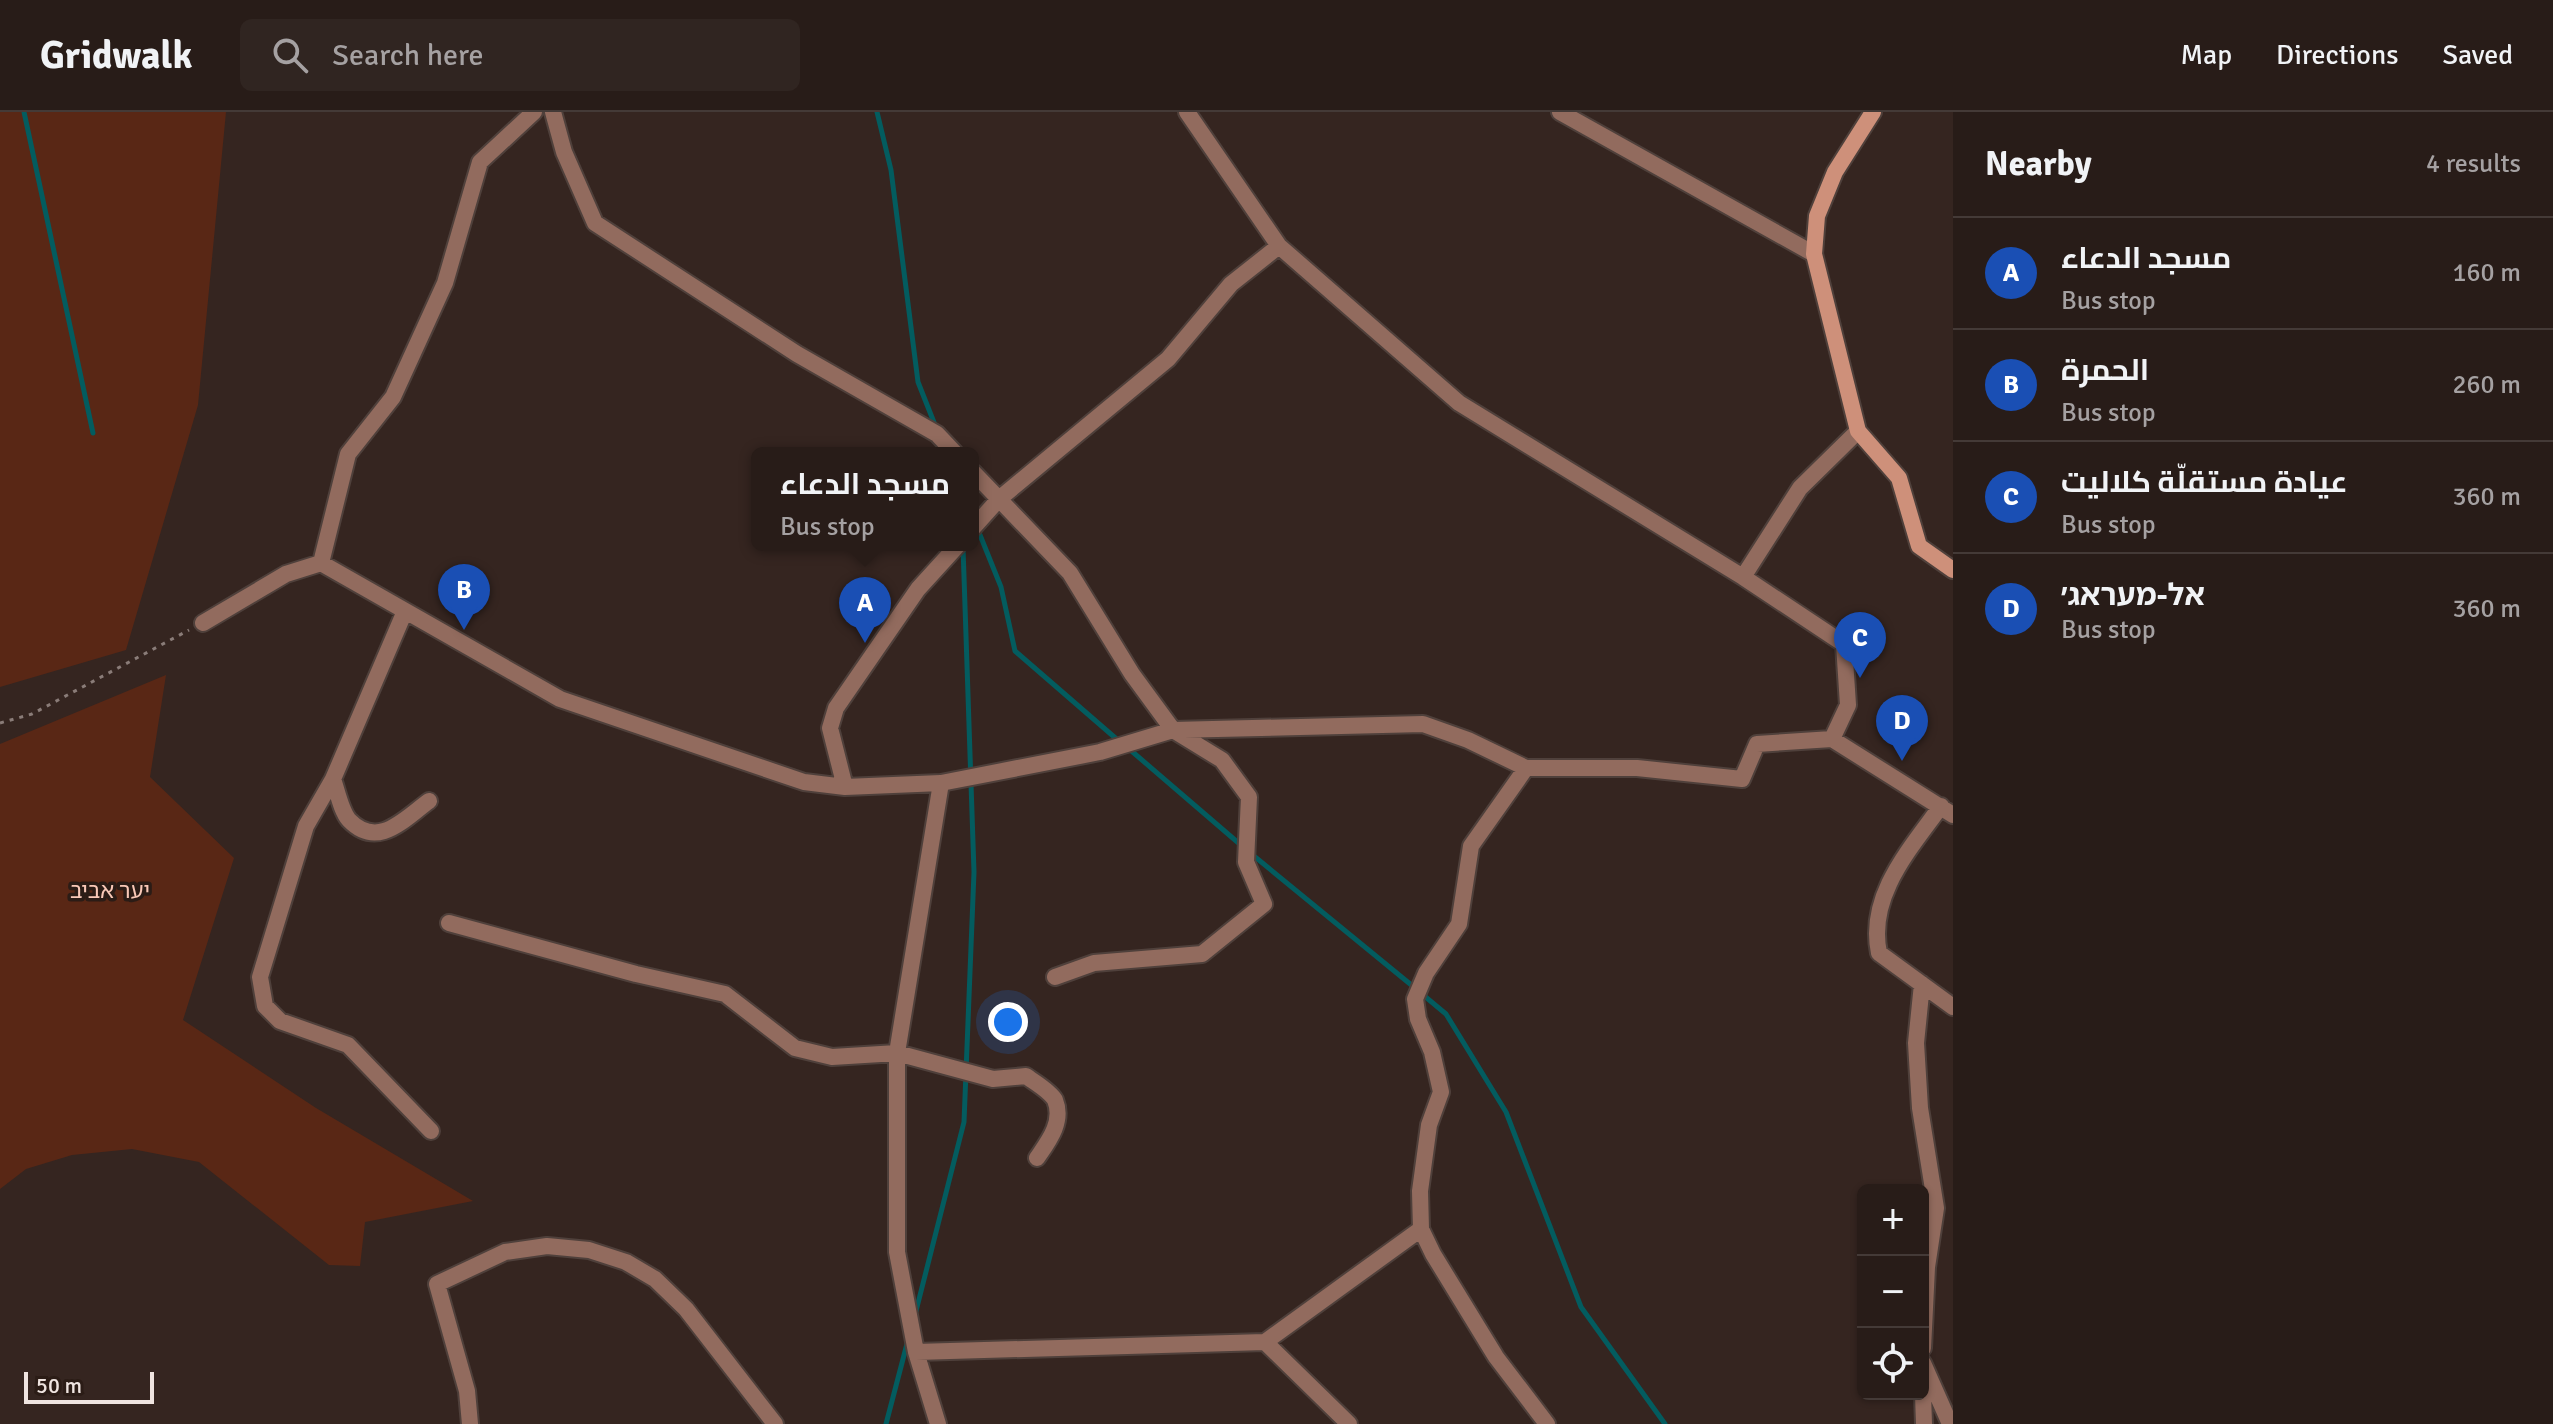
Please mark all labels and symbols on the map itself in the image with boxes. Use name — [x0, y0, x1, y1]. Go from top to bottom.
pin: B — [438, 564, 490, 630]
pin: A — [839, 577, 891, 643]
pin: C — [1834, 612, 1886, 678]
pin: D — [1876, 695, 1928, 761]
park label: יער אביב — [70, 877, 150, 904]
your location — [988, 1002, 1028, 1042]
scale bar — [24, 1368, 154, 1404]

